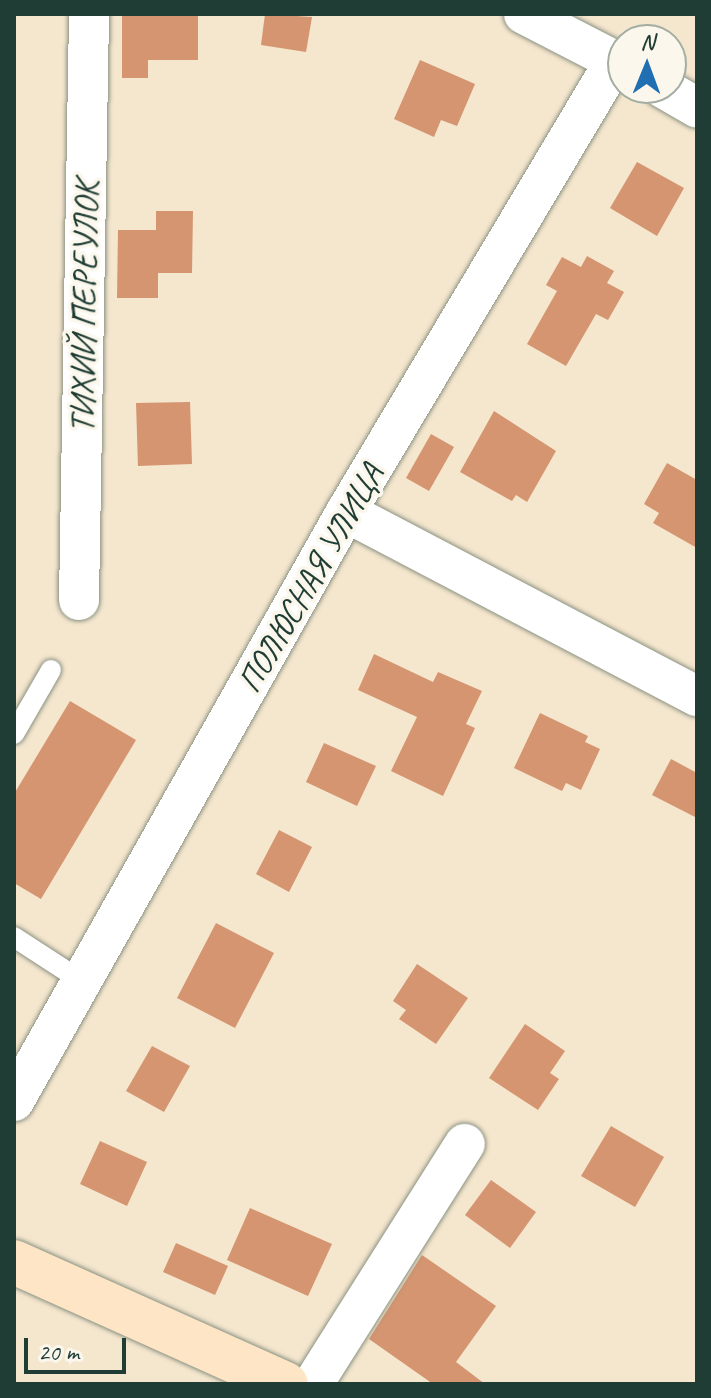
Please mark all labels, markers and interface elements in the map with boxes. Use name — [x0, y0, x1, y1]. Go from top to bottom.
north arrow — [607, 24, 687, 104]
text: N — [640, 28, 654, 56]
street label: ТИХИЙ ПЕРЕУЛОК — [61, 180, 107, 434]
street label: ПОЛЮСНАЯ УЛИЦА — [228, 456, 392, 700]
scale bar — [28, 1322, 130, 1372]
text: 20 m — [38, 1337, 79, 1367]

